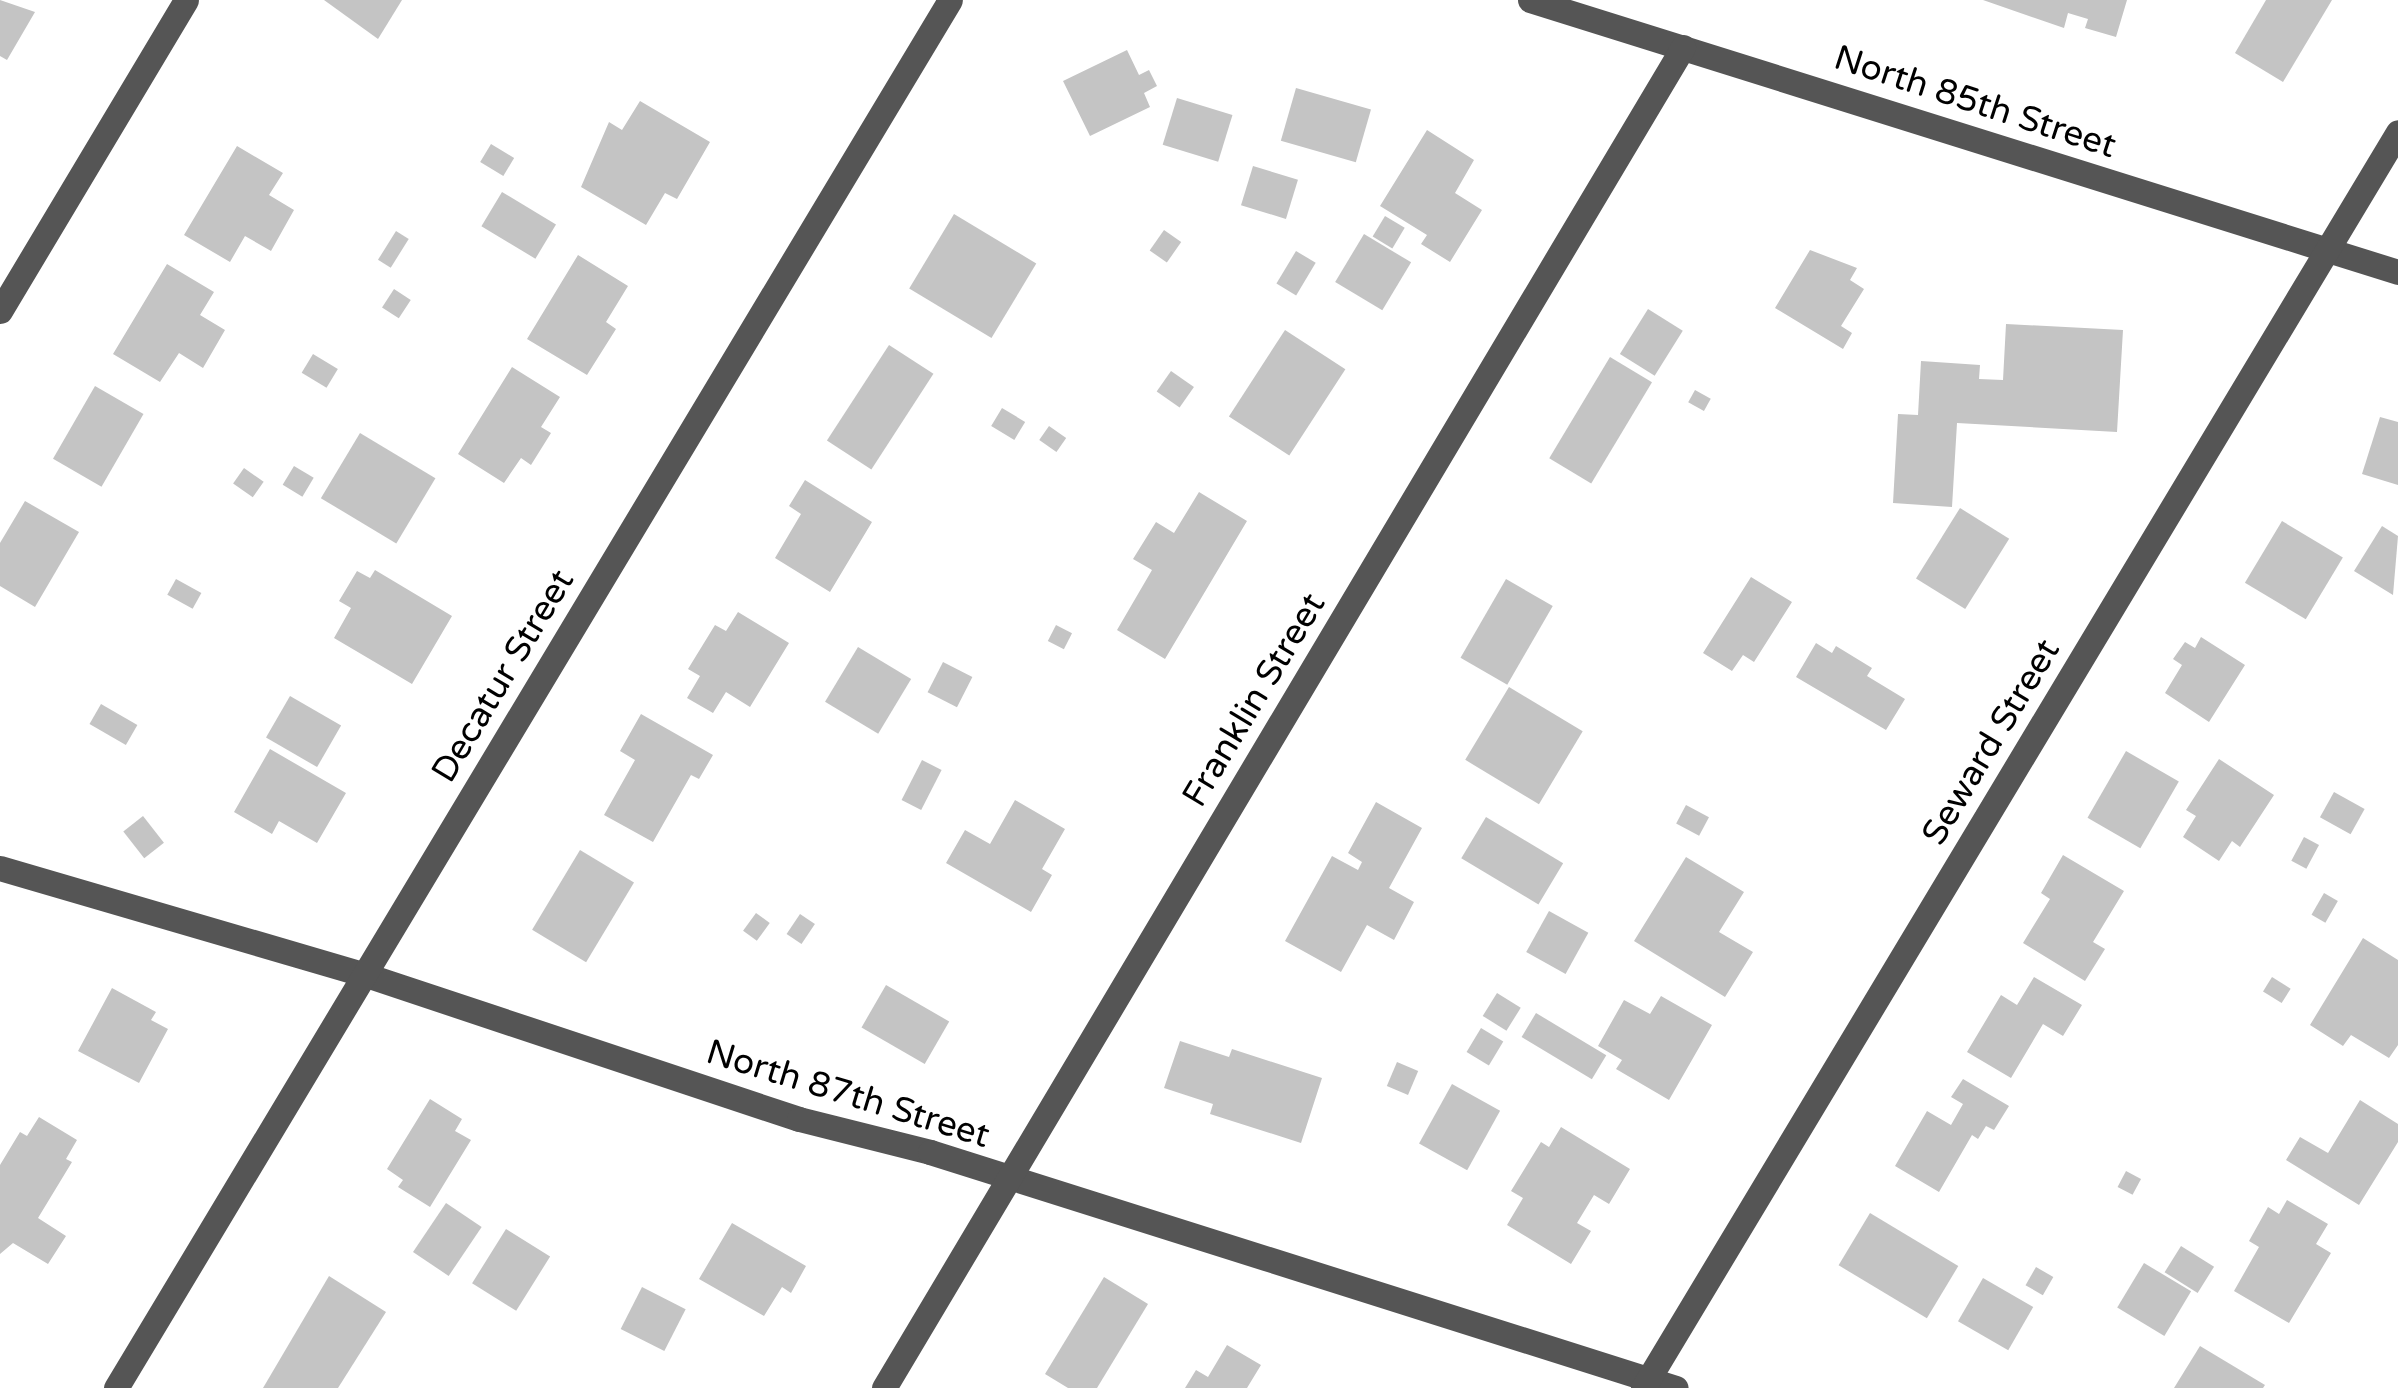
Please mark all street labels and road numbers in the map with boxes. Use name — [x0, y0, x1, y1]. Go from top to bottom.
street label: North 85th Street — [1829, 37, 2121, 167]
street label: Decatur Street — [423, 562, 583, 790]
street label: Franklin Street — [1174, 586, 1334, 814]
street label: Seward Street — [1913, 632, 2069, 852]
street label: North 87th Street — [701, 1031, 995, 1157]

